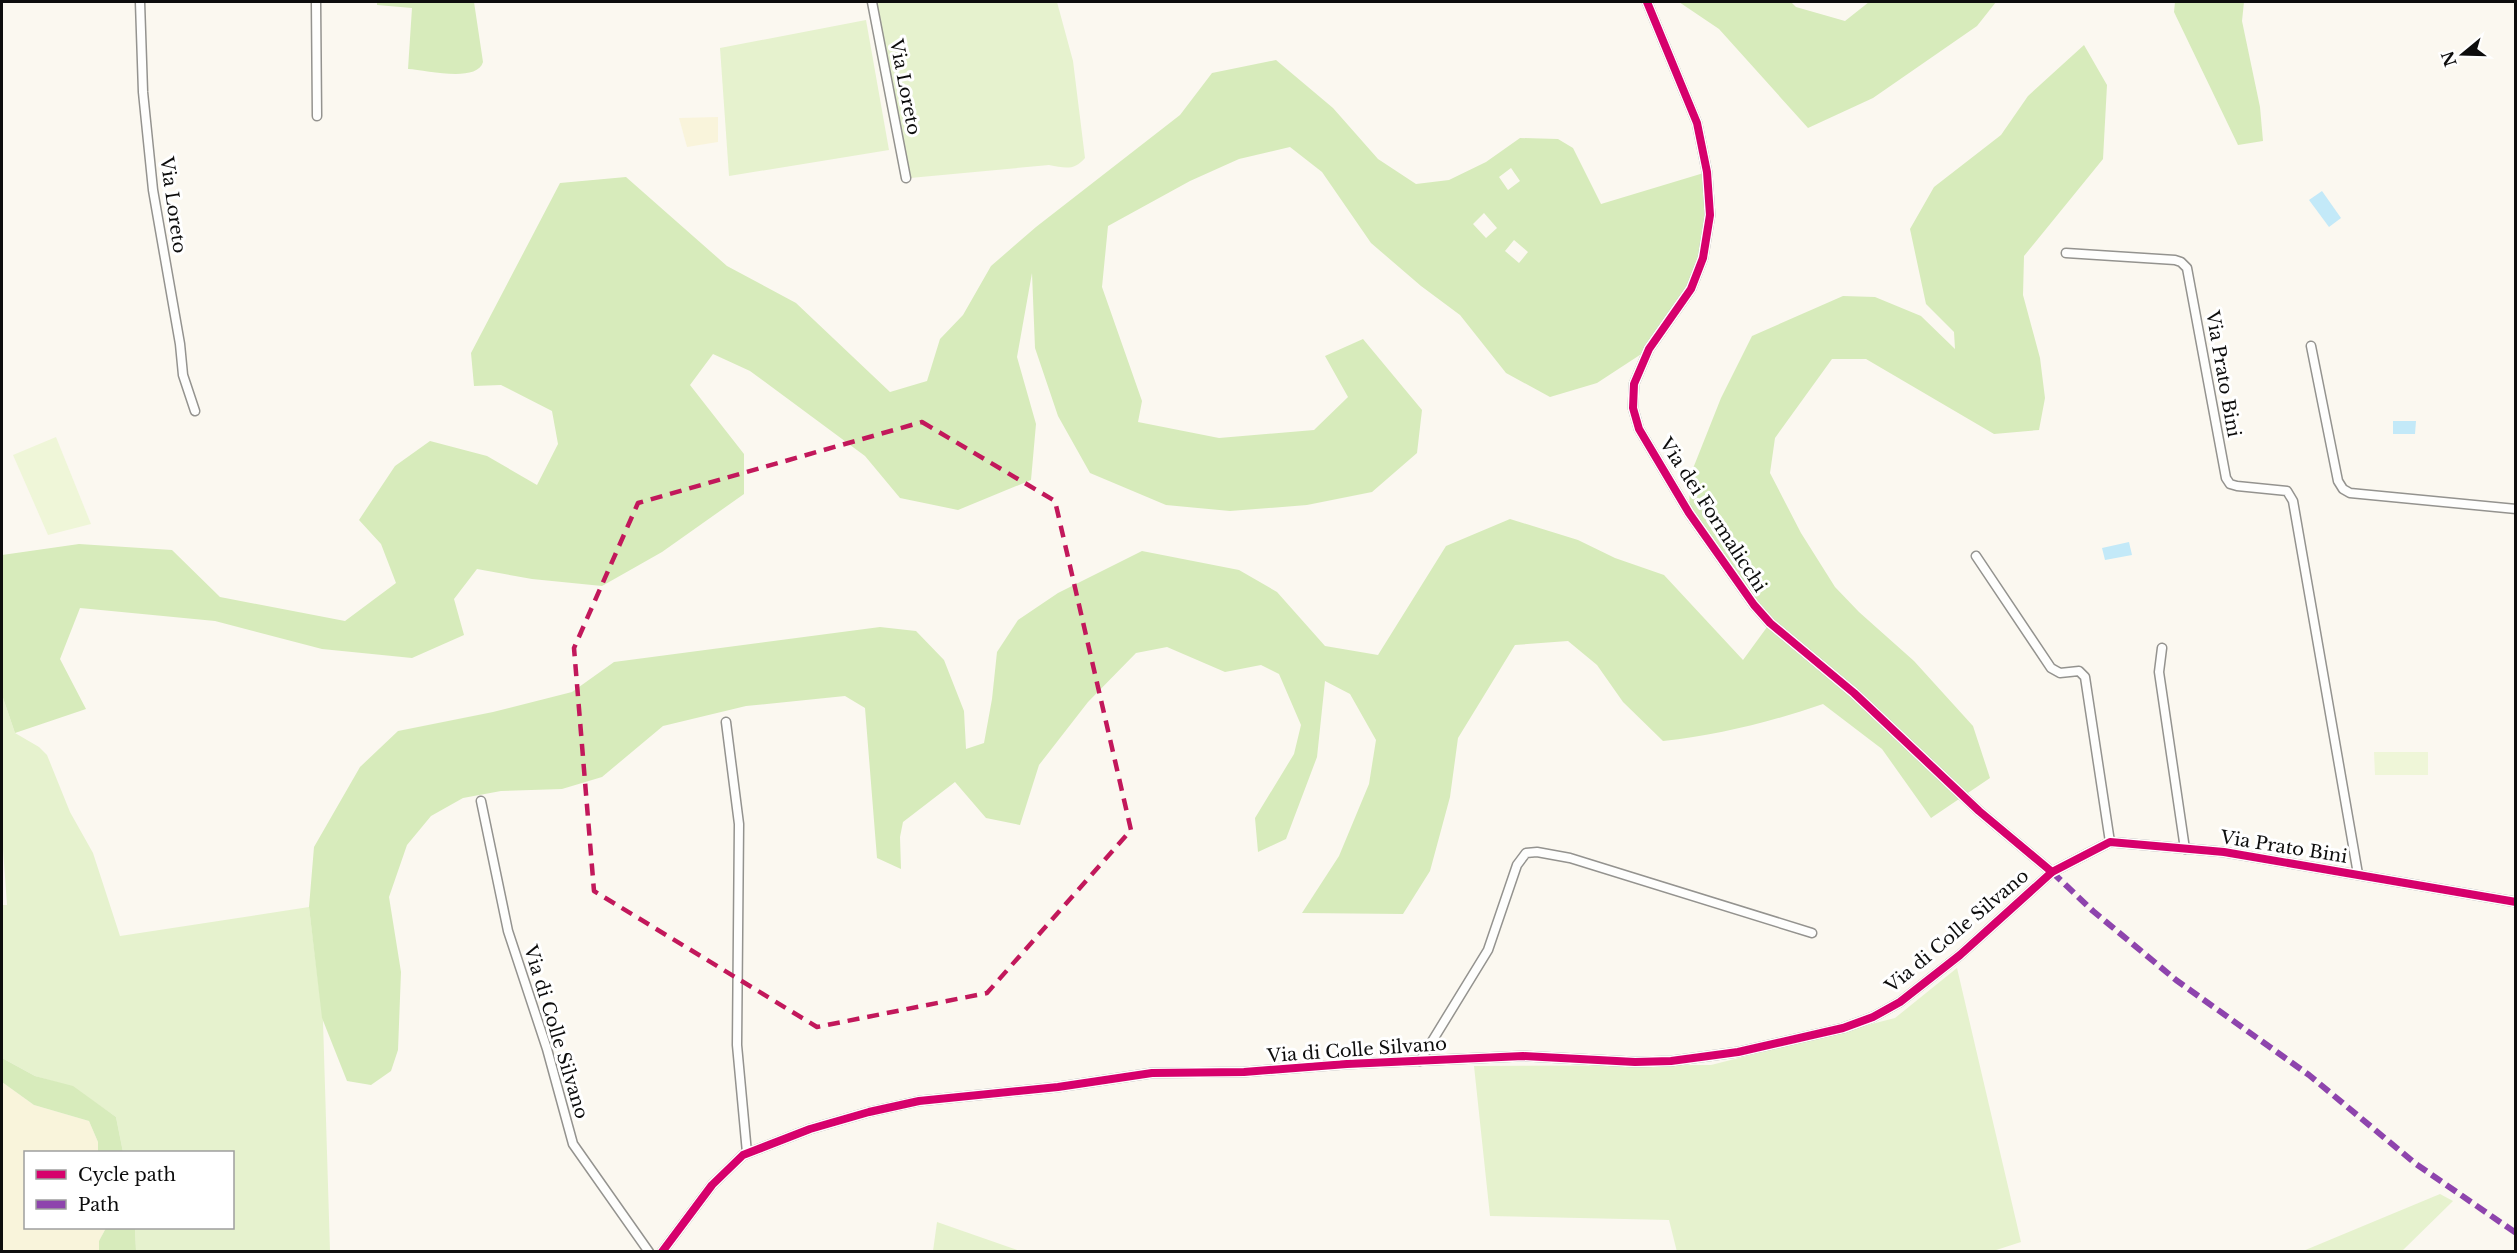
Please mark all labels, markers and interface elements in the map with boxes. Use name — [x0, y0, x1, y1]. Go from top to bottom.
north arrow — [2433, 24, 2493, 84]
street label: Via Loreto — [885, 36, 925, 137]
text: N — [2437, 49, 2461, 69]
street label: Via Loreto — [155, 154, 191, 255]
street label: Via Prato Bini — [2201, 308, 2245, 439]
street label: Via dei Formalicchi — [1654, 433, 1771, 596]
street label: Via Prato Bini — [2218, 826, 2349, 868]
street label: Via di Colle Silvano — [1880, 865, 2033, 998]
street label: Via di Colle Silvano — [519, 942, 593, 1121]
street label: Via di Colle Silvano — [1265, 1033, 1448, 1067]
legend — [24, 1151, 234, 1229]
text: Cycle path — [78, 1164, 176, 1186]
text: Path — [78, 1194, 119, 1216]

